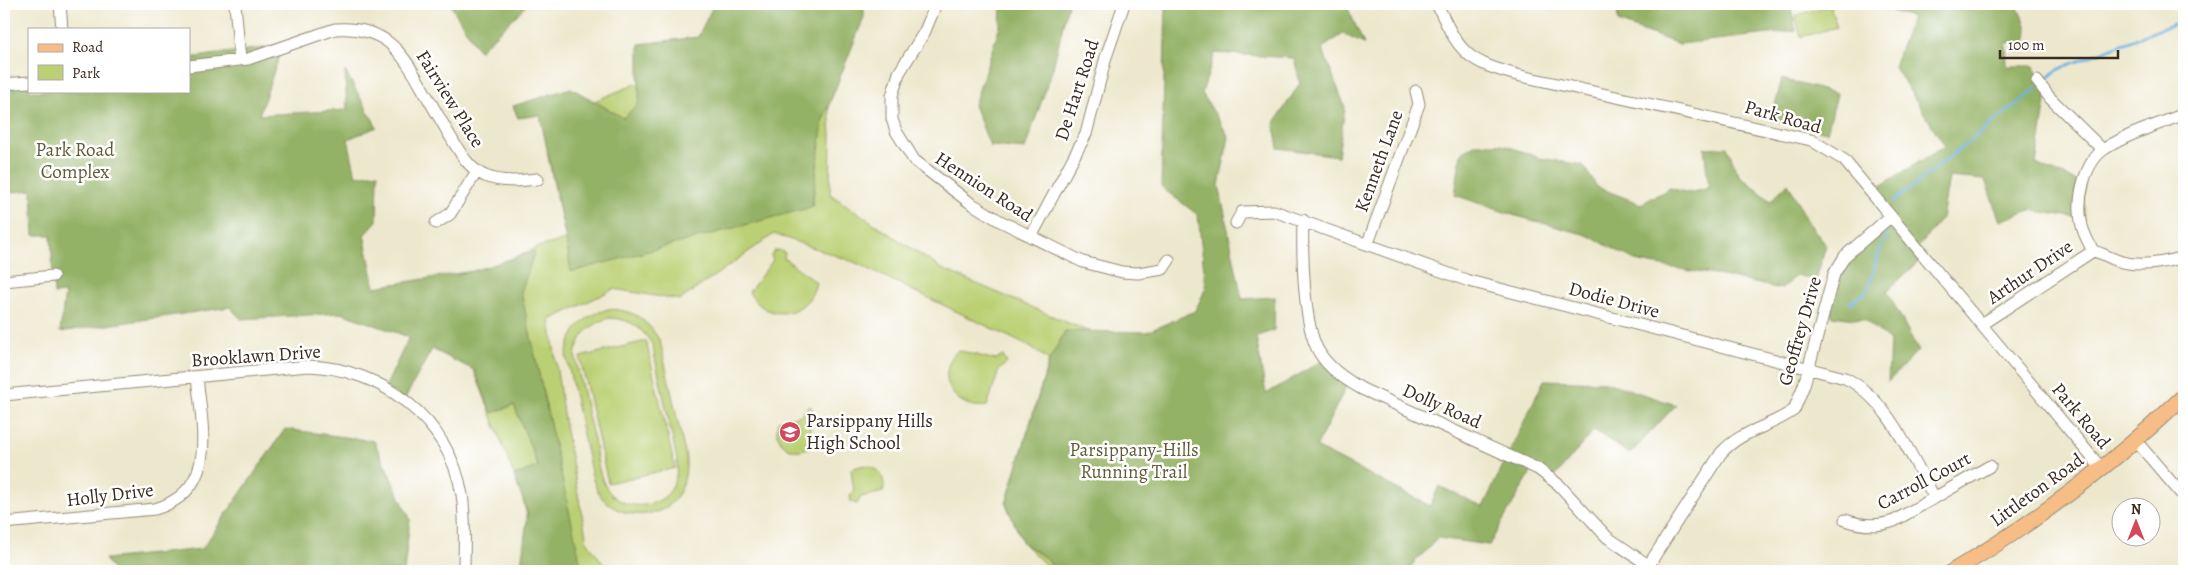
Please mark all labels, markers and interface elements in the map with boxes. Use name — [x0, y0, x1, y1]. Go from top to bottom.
legend — [28, 28, 190, 92]
scale bar — [2000, 28, 2118, 60]
street label: De Hart Road — [1048, 35, 1106, 144]
text: 100 m — [2008, 35, 2045, 55]
text: Road — [72, 37, 104, 57]
street label: Fairview Place — [410, 45, 490, 153]
text: Park — [72, 63, 101, 83]
street label: Park Road — [1741, 94, 1825, 141]
street label: Kenneth Lane — [1349, 106, 1409, 216]
park label: Park Road Complex — [36, 137, 115, 185]
street label: Hennion Road — [930, 146, 1039, 229]
street label: Arthur Drive — [1981, 234, 2078, 311]
street label: Geoffrey Drive — [1772, 273, 1828, 389]
street label: Dodie Drive — [1566, 275, 1662, 325]
street label: Brooklawn Drive — [190, 338, 322, 374]
street label: Dolly Road — [1398, 377, 1486, 435]
street label: Park Road — [2046, 377, 2117, 455]
place label: Parsippany Hills High School — [806, 408, 933, 456]
school or university icon: Parsippany Hills High School — [778, 420, 802, 444]
park label: Parsippany-Hills Running Trail — [1069, 437, 1199, 485]
street label: Carroll Court — [1873, 445, 1975, 517]
street label: Littleton Road — [1985, 447, 2090, 533]
street label: Holly Drive — [65, 477, 155, 513]
north arrow — [2110, 498, 2160, 548]
text: N — [2131, 500, 2141, 519]

